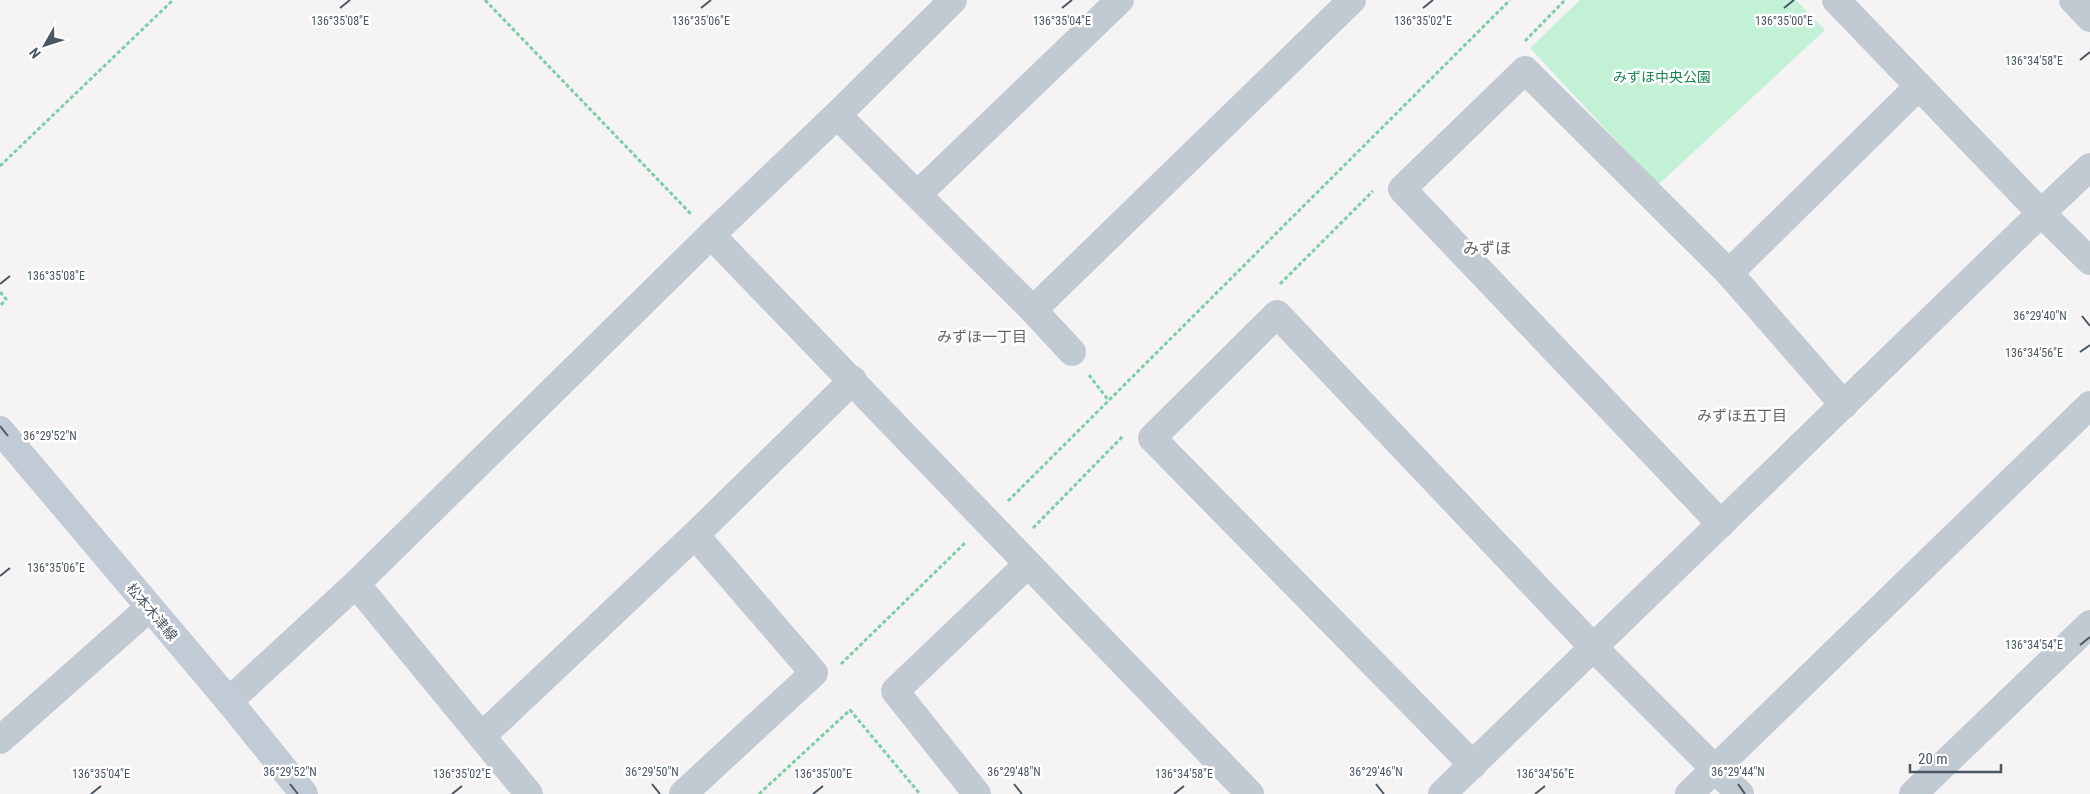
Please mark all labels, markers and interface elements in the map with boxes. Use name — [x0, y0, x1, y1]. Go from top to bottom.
text: 136°35'08"E — [311, 14, 369, 28]
text: 136°35'06"E — [672, 14, 730, 28]
text: 136°35'04"E — [1033, 14, 1091, 28]
text: 136°35'02"E — [1394, 14, 1452, 28]
text: 136°35'00"E — [1755, 14, 1813, 28]
north arrow — [20, 20, 70, 70]
text: N — [26, 45, 44, 62]
text: 136°34'58"E — [2005, 54, 2063, 68]
park label: みずほ中央公園 — [1613, 69, 1711, 85]
district label: みずほ — [1463, 239, 1511, 258]
text: 136°35'08"E — [27, 269, 85, 283]
text: 36°29'40"N — [2013, 309, 2067, 323]
district label: みずほ一丁目 — [937, 328, 1027, 346]
text: 136°34'56"E — [2005, 346, 2063, 360]
district label: みずほ五丁目 — [1697, 407, 1787, 425]
text: 36°29'52"N — [23, 429, 77, 443]
text: 136°35'06"E — [27, 561, 85, 575]
street label: 松本木津線 — [123, 580, 181, 644]
text: 136°34'54"E — [2005, 638, 2063, 652]
scale bar — [1910, 742, 2001, 774]
text: 20 m — [1918, 750, 1948, 768]
text: 36°29'52"N — [263, 765, 317, 779]
text: 36°29'50"N — [625, 765, 679, 779]
text: 36°29'48"N — [987, 765, 1041, 779]
text: 36°29'46"N — [1349, 765, 1403, 779]
text: 36°29'44"N — [1711, 765, 1765, 779]
text: 136°35'04"E — [72, 767, 130, 781]
text: 136°35'02"E — [433, 767, 491, 781]
text: 136°35'00"E — [794, 767, 852, 781]
text: 136°34'58"E — [1155, 767, 1213, 781]
text: 136°34'56"E — [1516, 767, 1574, 781]

